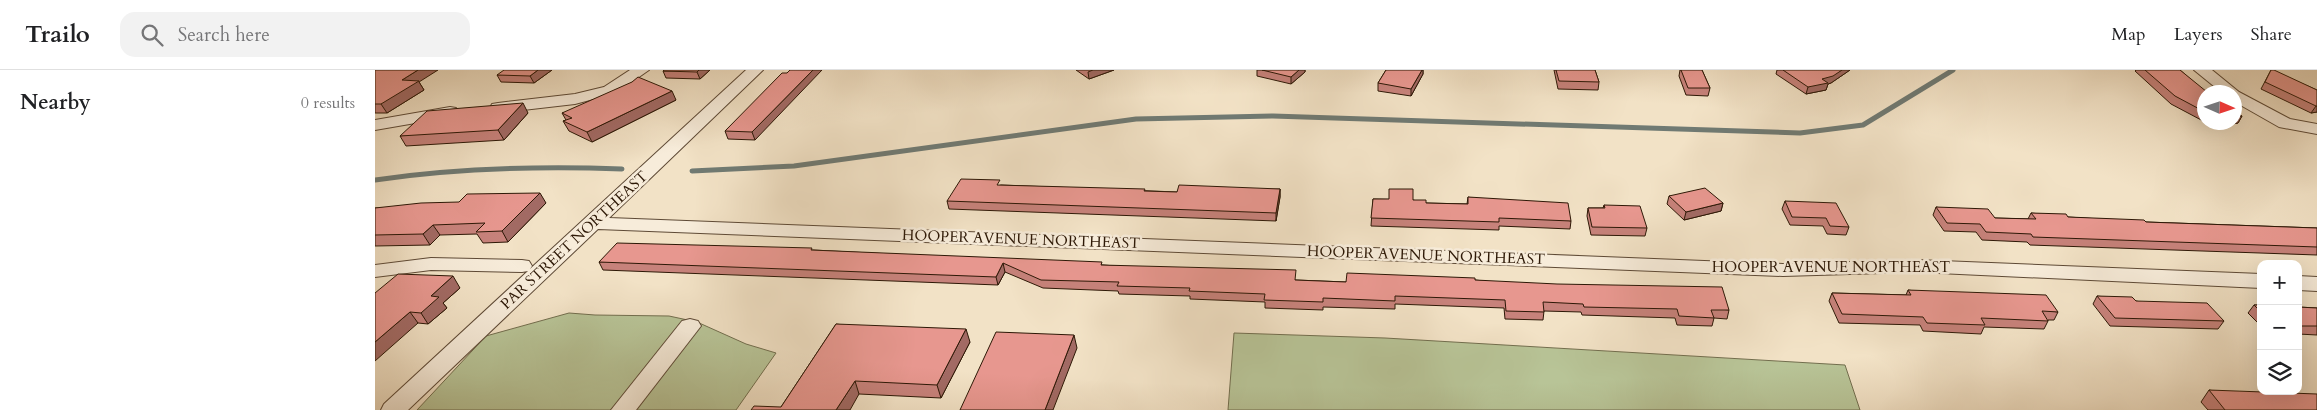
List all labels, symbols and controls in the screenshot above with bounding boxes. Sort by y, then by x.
search box [120,12,470,57]
text: Trailo [25,18,90,51]
icon: search [138,21,166,49]
text: Search here [178,22,270,48]
text: Map [2111,22,2146,47]
text: Layers [2174,22,2223,47]
text: Share [2251,22,2292,47]
north arrow [2197,85,2242,130]
text: Nearby [20,88,91,117]
text: 0 results [301,92,355,114]
street label: PAR STREET NORTHEAST [496,166,652,314]
street label: HOOPER AVENUE NORTHEAST [902,225,1140,253]
street label: HOOPER AVENUE NORTHEAST [1307,241,1545,269]
street label: HOOPER AVENUE NORTHEAST [1712,257,1950,277]
map controls [2257,260,2302,395]
button: + [2257,260,2302,305]
button: − [2257,305,2302,350]
button: layers [2257,350,2302,395]

